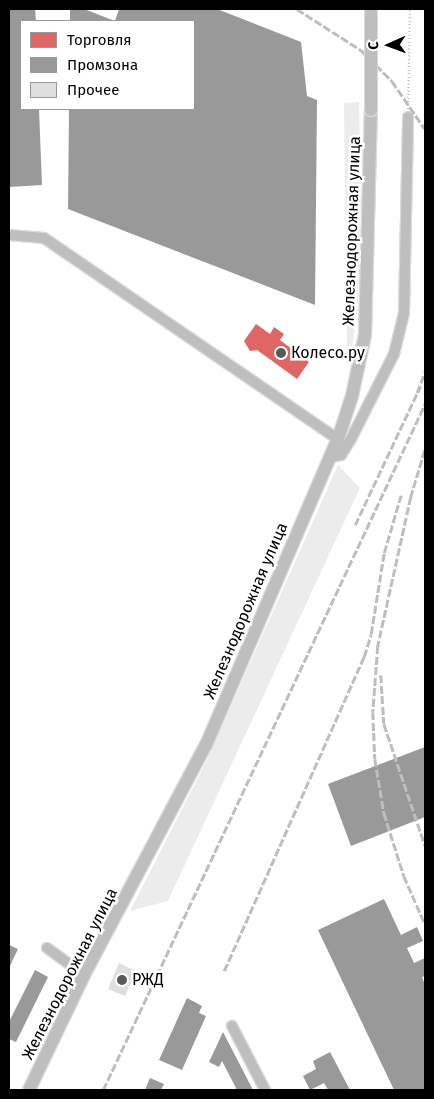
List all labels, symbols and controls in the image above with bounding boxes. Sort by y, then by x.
legend [20,20,195,110]
north arrow [364,20,414,70]
text: Торговля [67,31,132,49]
text: С [365,41,382,50]
text: Промзона [67,56,138,74]
text: Прочее [67,81,119,99]
street label: Железнодорожная улица [339,136,365,326]
place label: Колесо.ру [291,343,365,363]
marker: Колесо.ру [275,347,287,359]
street label: Железнодорожная улица [200,520,292,702]
street label: Железнодорожная улица [18,885,122,1063]
place label: РЖД [132,970,164,990]
marker: РЖД [116,974,128,986]

